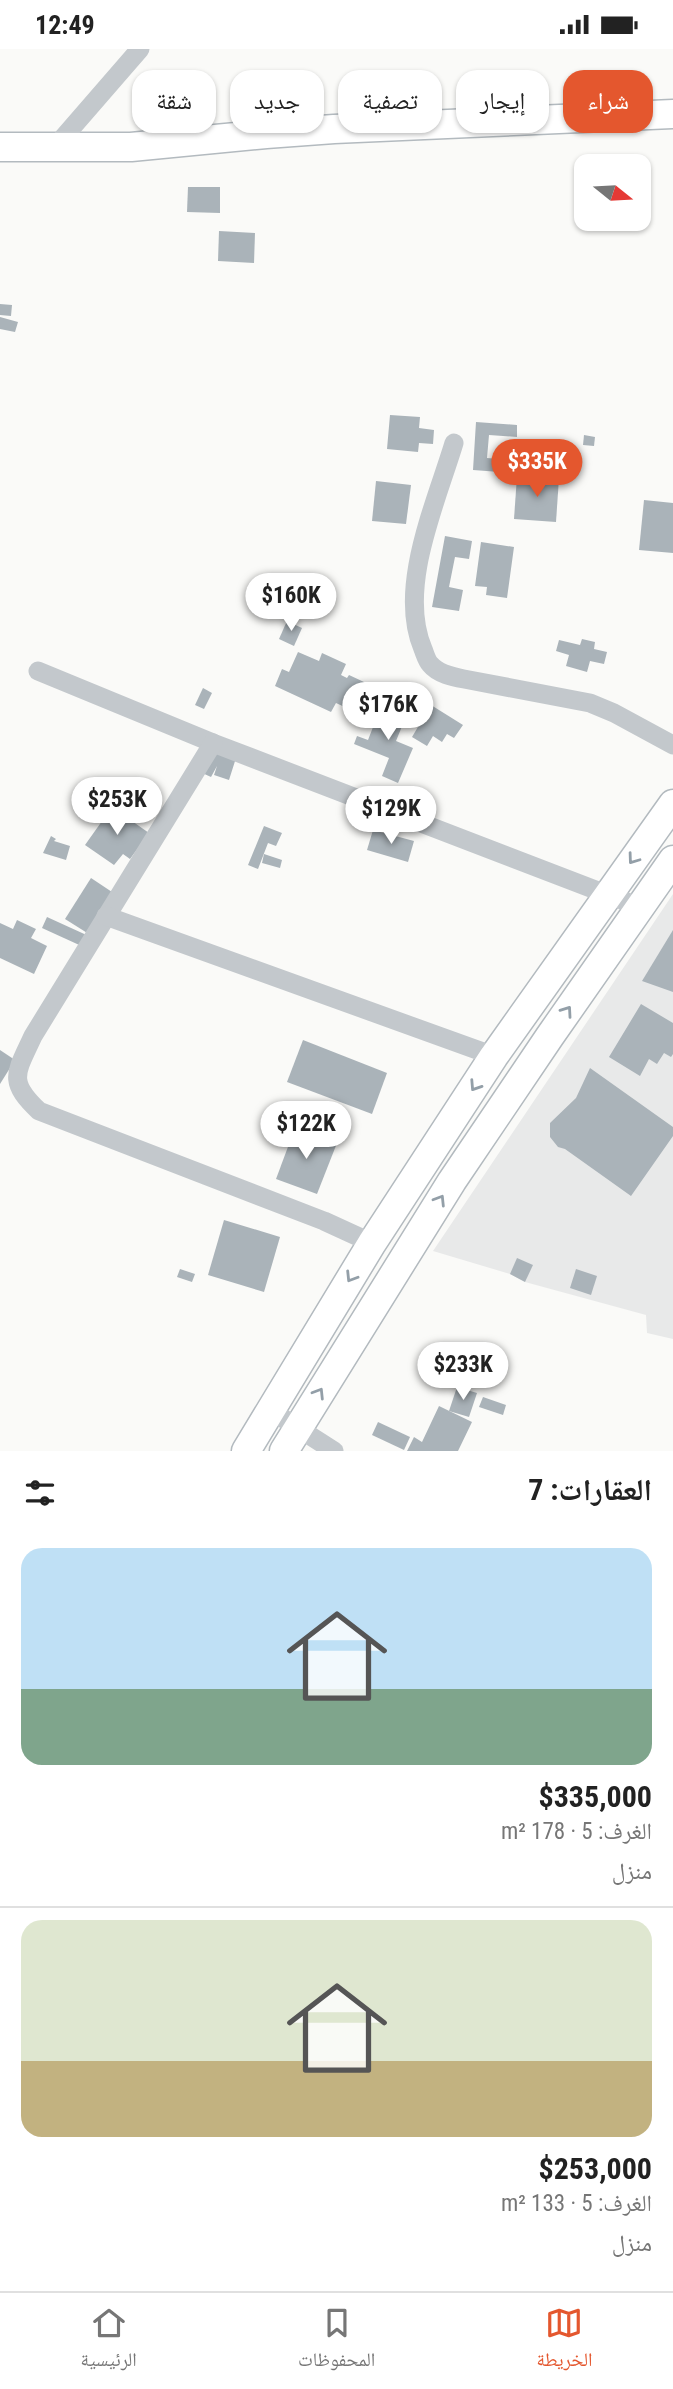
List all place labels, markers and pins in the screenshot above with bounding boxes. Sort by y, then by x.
pin: $335K [488,440,586,499]
pin: $160K [242,573,340,633]
pin: $176K [339,683,437,742]
pin: $253K [68,777,166,837]
pin: $129K [342,787,440,846]
pin: $122K [257,1101,355,1161]
pin: $233K [414,1343,512,1402]

